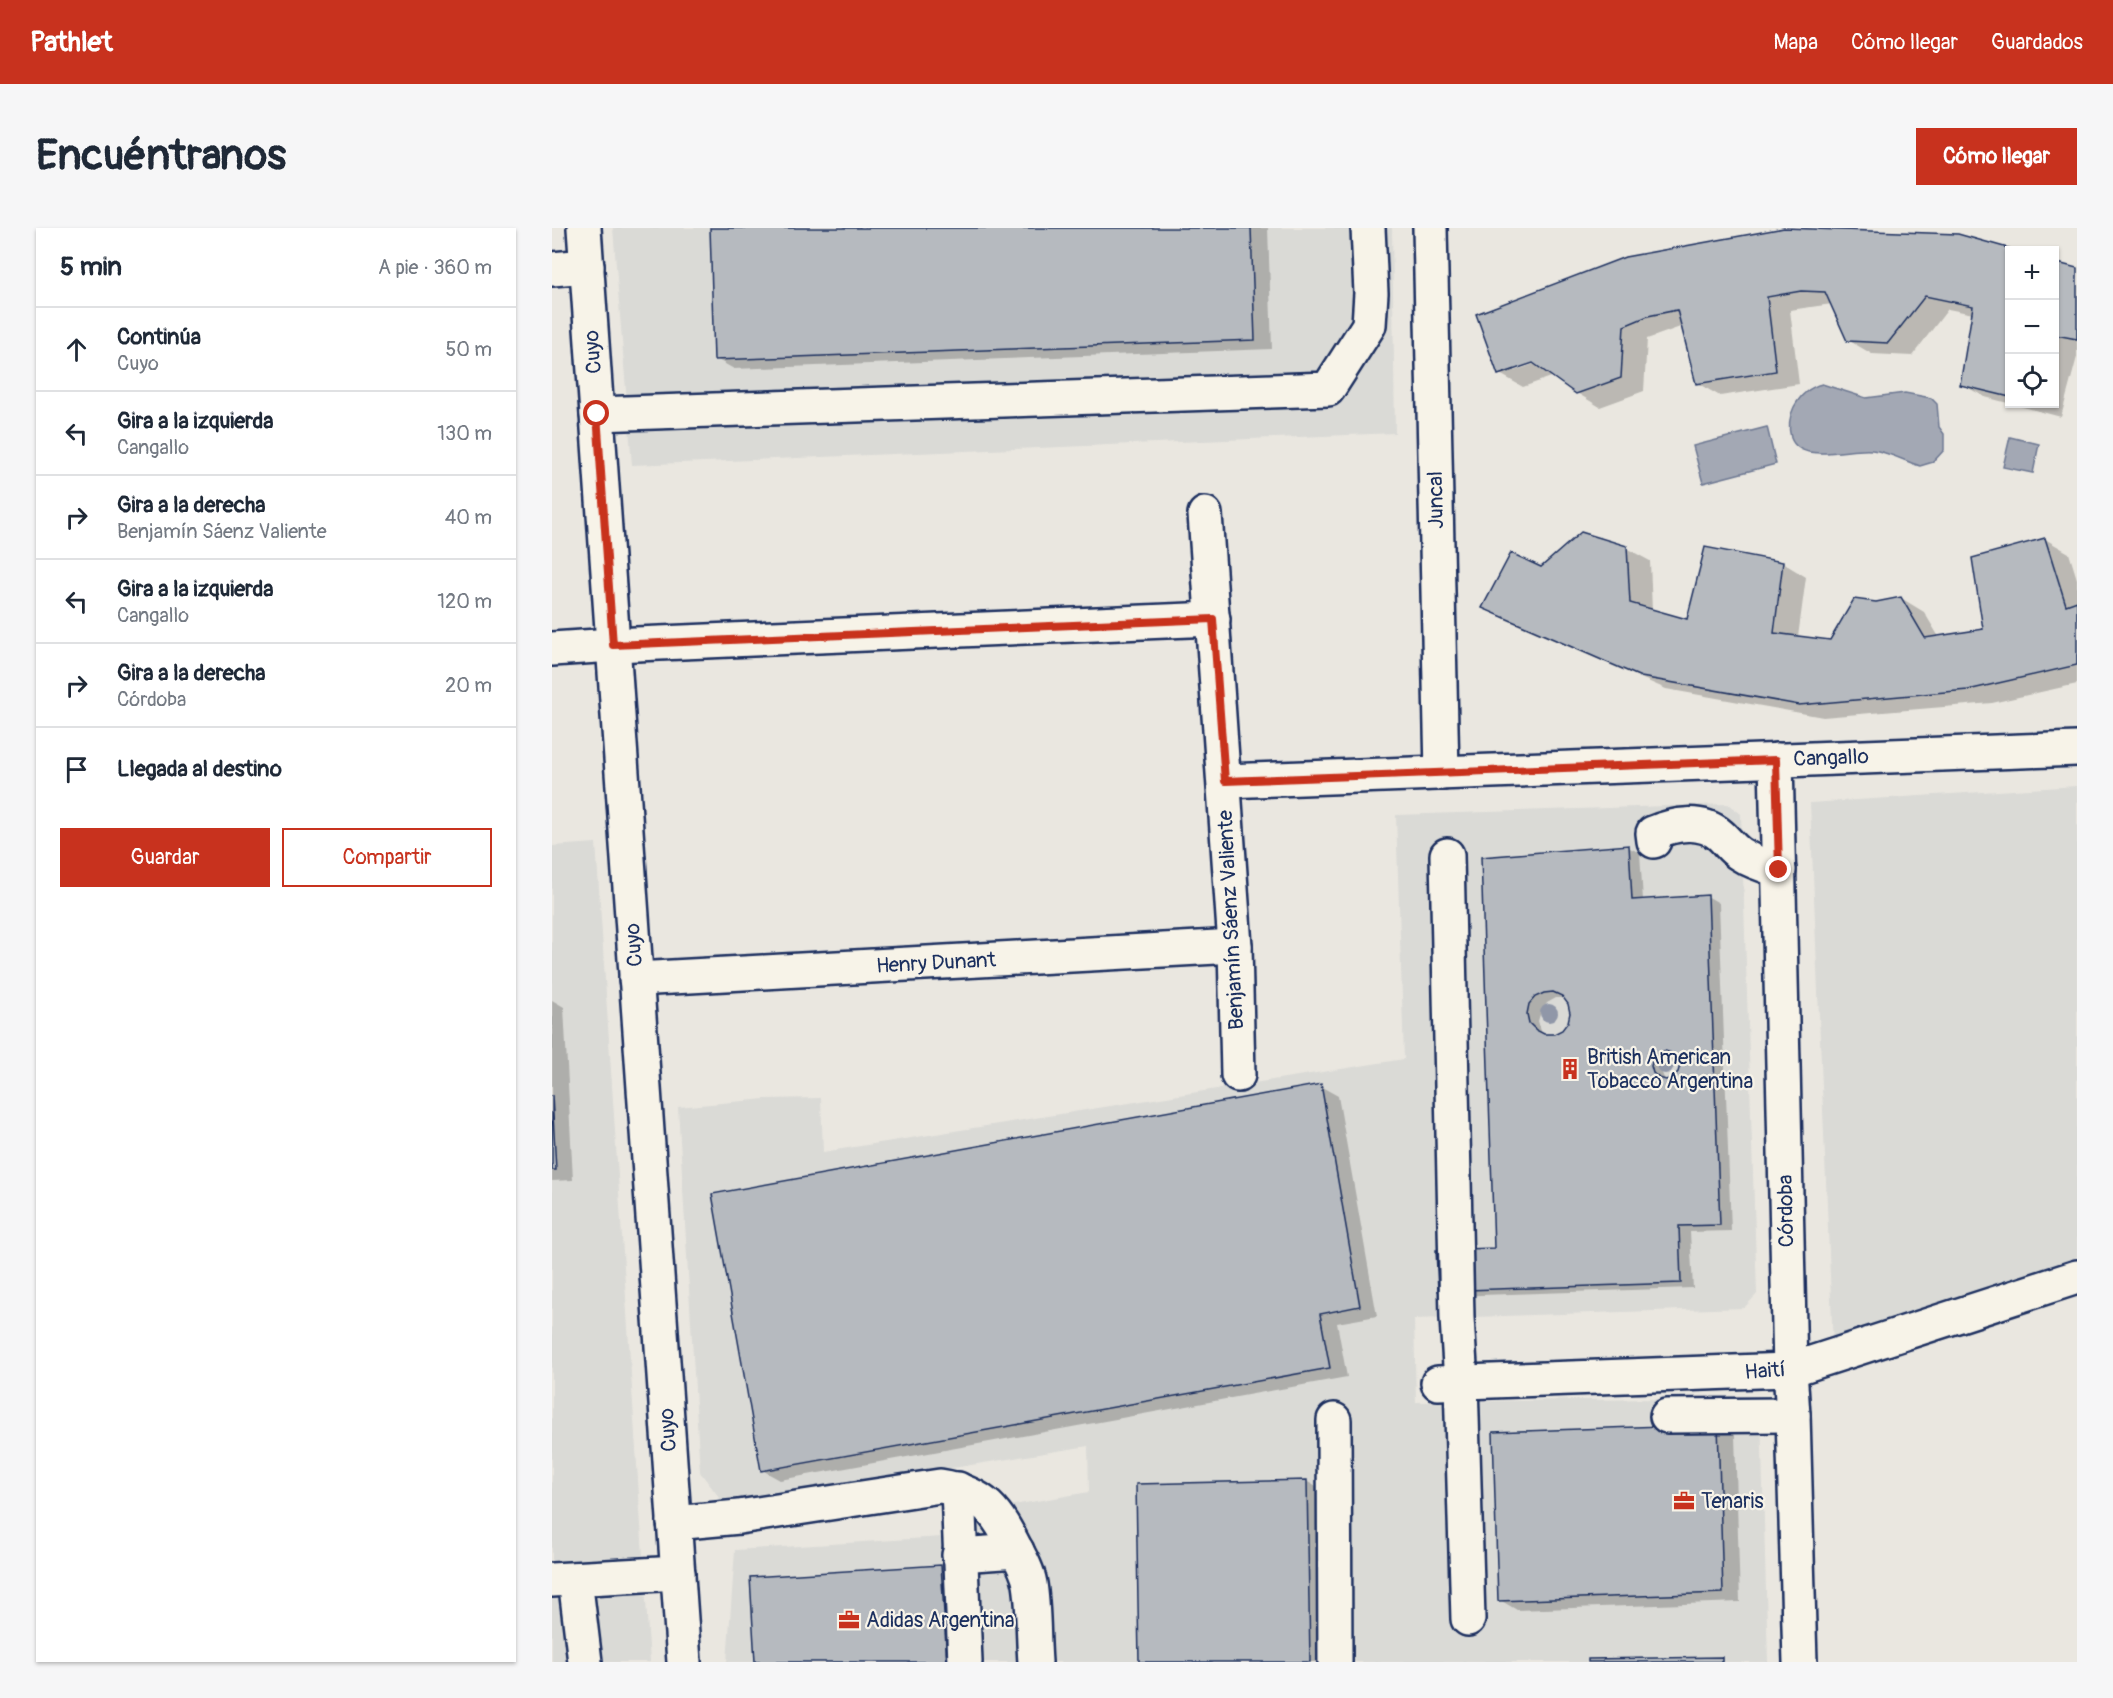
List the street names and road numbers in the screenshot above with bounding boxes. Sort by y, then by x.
street label: Cuyo [578,329,608,375]
street label: Juncal [1422,471,1450,529]
street label: Cangallo [1793,743,1869,773]
street label: Benjamín Sáenz Valiente [1212,809,1250,1031]
street label: Cuyo [619,922,649,968]
street label: Henry Dunant [875,946,997,980]
street label: Córdoba [1772,1174,1800,1248]
street label: Haití [1744,1356,1787,1386]
street label: Cuyo [653,1407,683,1453]

